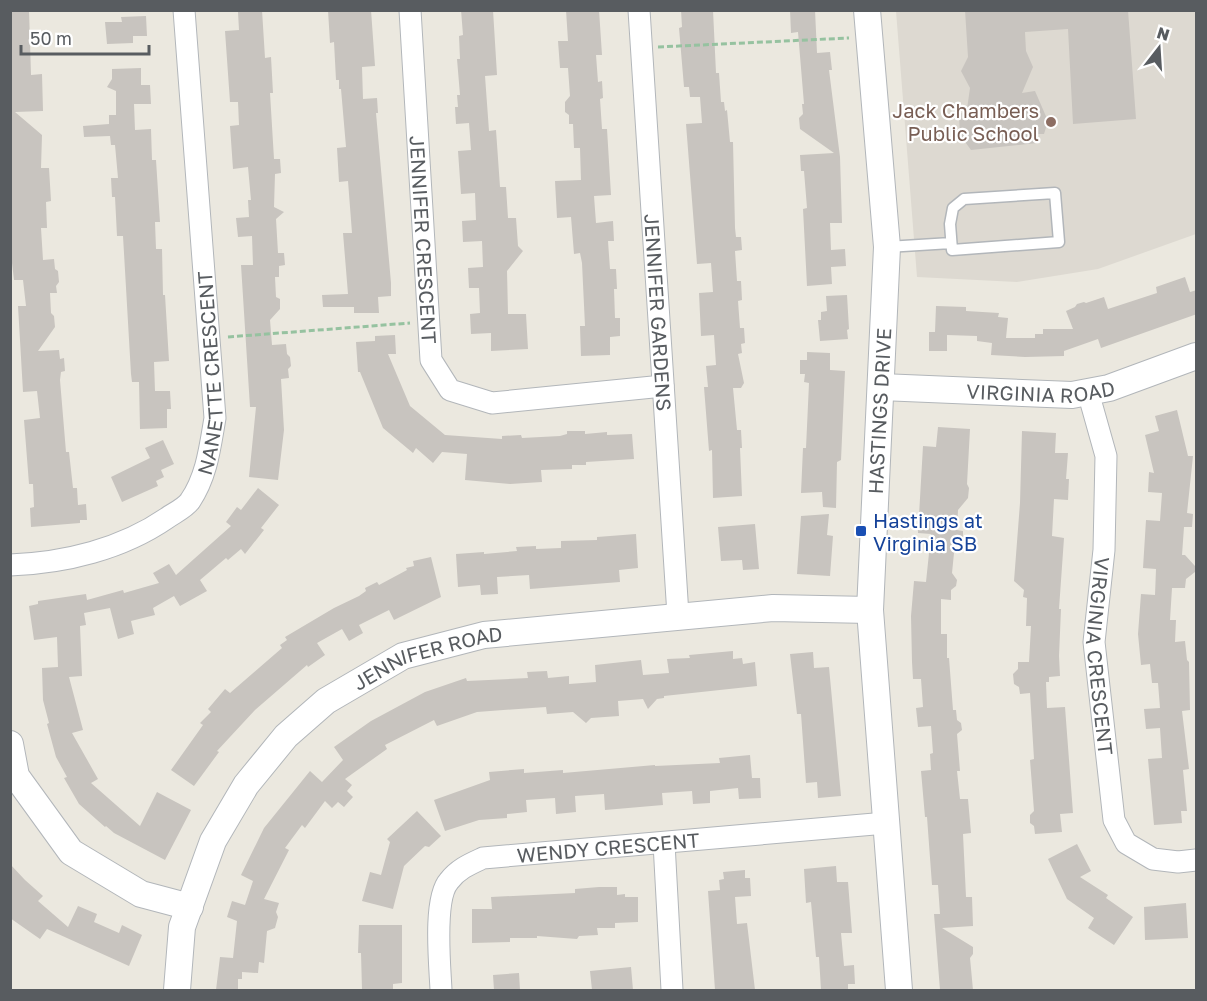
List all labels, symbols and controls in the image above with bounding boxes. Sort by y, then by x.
scale bar [21,18,148,56]
north arrow [1129,18,1189,78]
text: N [1155,22,1172,45]
text: 50 m [30,27,72,49]
place label: Jack Chambers Public School [892,98,1039,145]
marker: Jack Chambers Public School [1044,115,1058,129]
street label: JENNIFER CRESCENT [406,135,442,344]
street label: JENNIFER GARDENS [640,213,677,412]
street label: NANETTE CRESCENT [192,270,227,478]
street label: HASTINGS DRIVE [863,327,895,495]
street label: VIRGINIA ROAD [966,375,1117,407]
place label: Hastings at Virginia SB [873,508,983,555]
marker: Hastings at Virginia SB [854,524,868,538]
street label: VIRGINIA CRESCENT [1082,556,1119,756]
street label: JENNIFER ROAD [348,621,503,695]
street label: WENDY CRESCENT [516,827,701,867]

